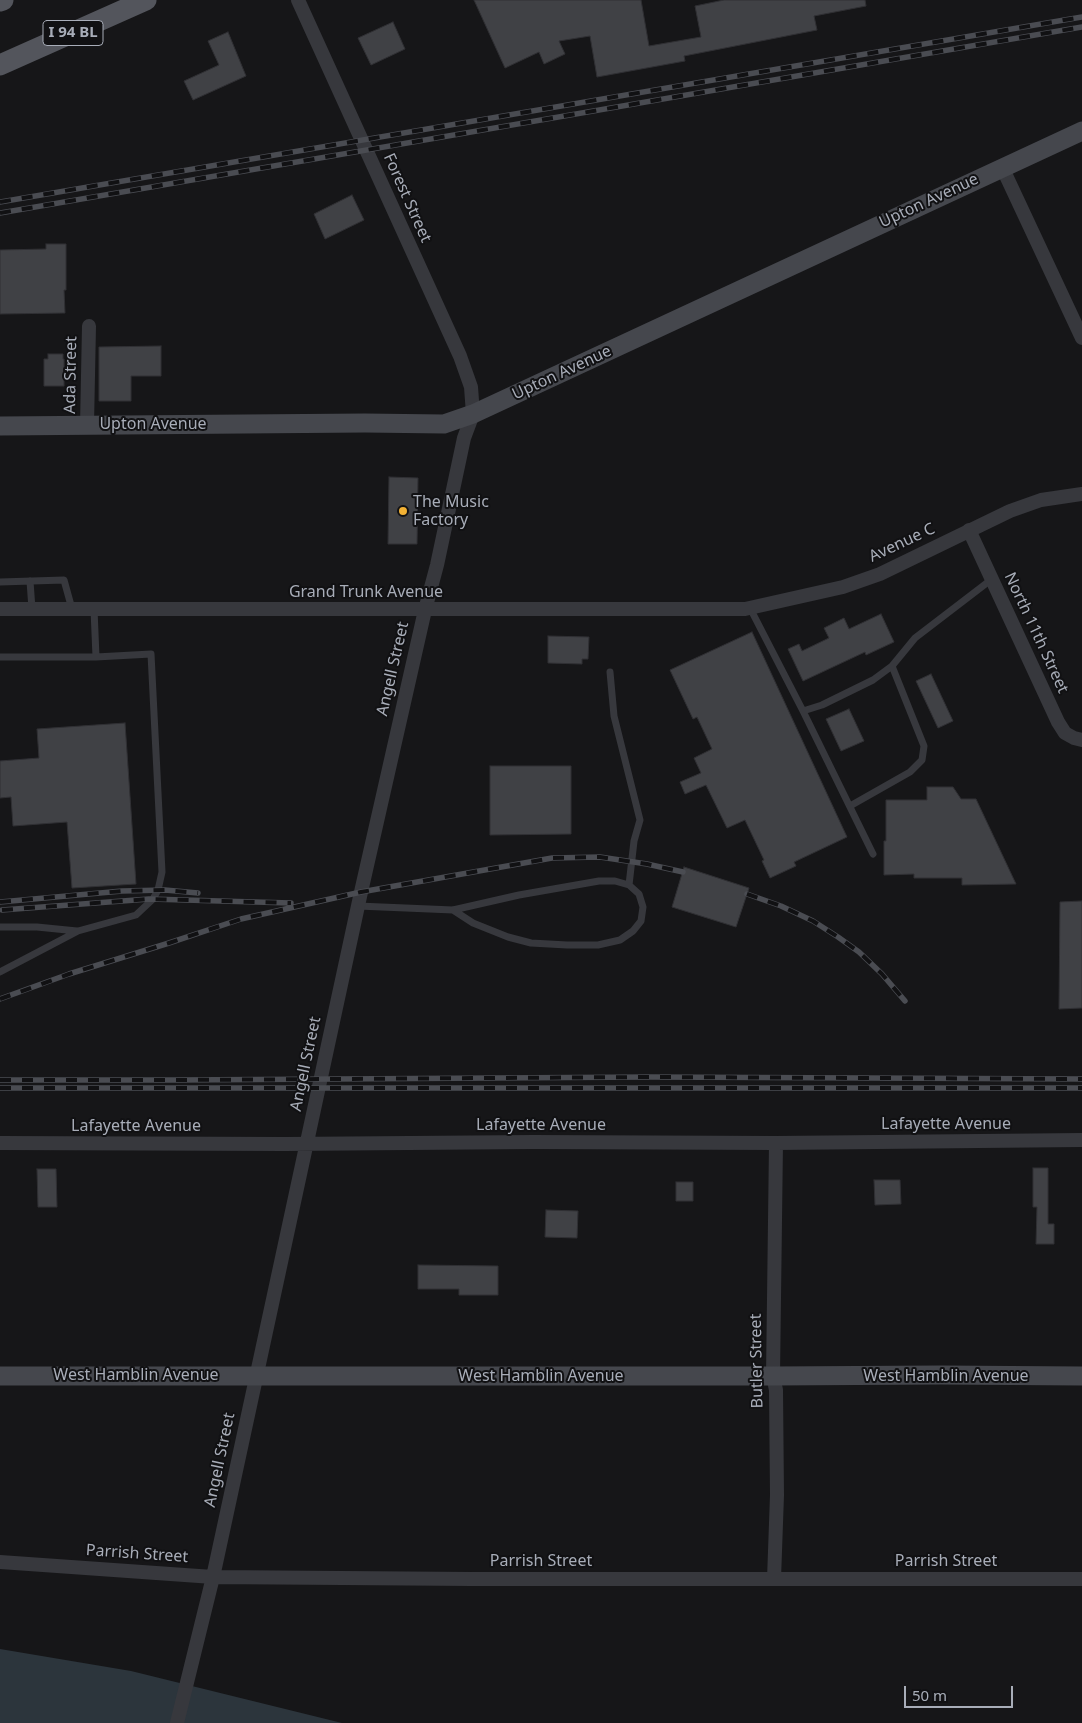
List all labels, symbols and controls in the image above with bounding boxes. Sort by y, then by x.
road number: I 94 BL [43,20,103,46]
street label: Forest Street [379,150,435,246]
street label: Upton Avenue [876,170,982,232]
street label: Ada Street [61,336,81,414]
street label: Upton Avenue [509,342,615,404]
street label: Upton Avenue [99,414,207,434]
place label: The Music Factory [413,492,489,530]
marker: The Music Factory [397,505,409,517]
street label: Avenue C [866,519,938,567]
street label: North 11th Street [1000,570,1072,696]
street label: Grand Trunk Avenue [289,582,443,602]
street label: Angell Street [373,620,413,718]
street label: Angell Street [287,1015,325,1113]
street label: Lafayette Avenue [881,1114,1011,1134]
street label: Lafayette Avenue [476,1115,606,1135]
street label: Lafayette Avenue [71,1116,201,1136]
street label: Butler Street [747,1314,767,1408]
street label: West Hamblin Avenue [53,1365,219,1385]
street label: West Hamblin Avenue [458,1366,624,1386]
street label: West Hamblin Avenue [863,1366,1029,1386]
street label: Angell Street [201,1411,239,1509]
street label: Parrish Street [85,1541,189,1567]
street label: Parrish Street [490,1551,592,1571]
street label: Parrish Street [895,1551,997,1571]
scale bar [907,1676,1016,1708]
text: 50 m [912,1685,947,1705]

